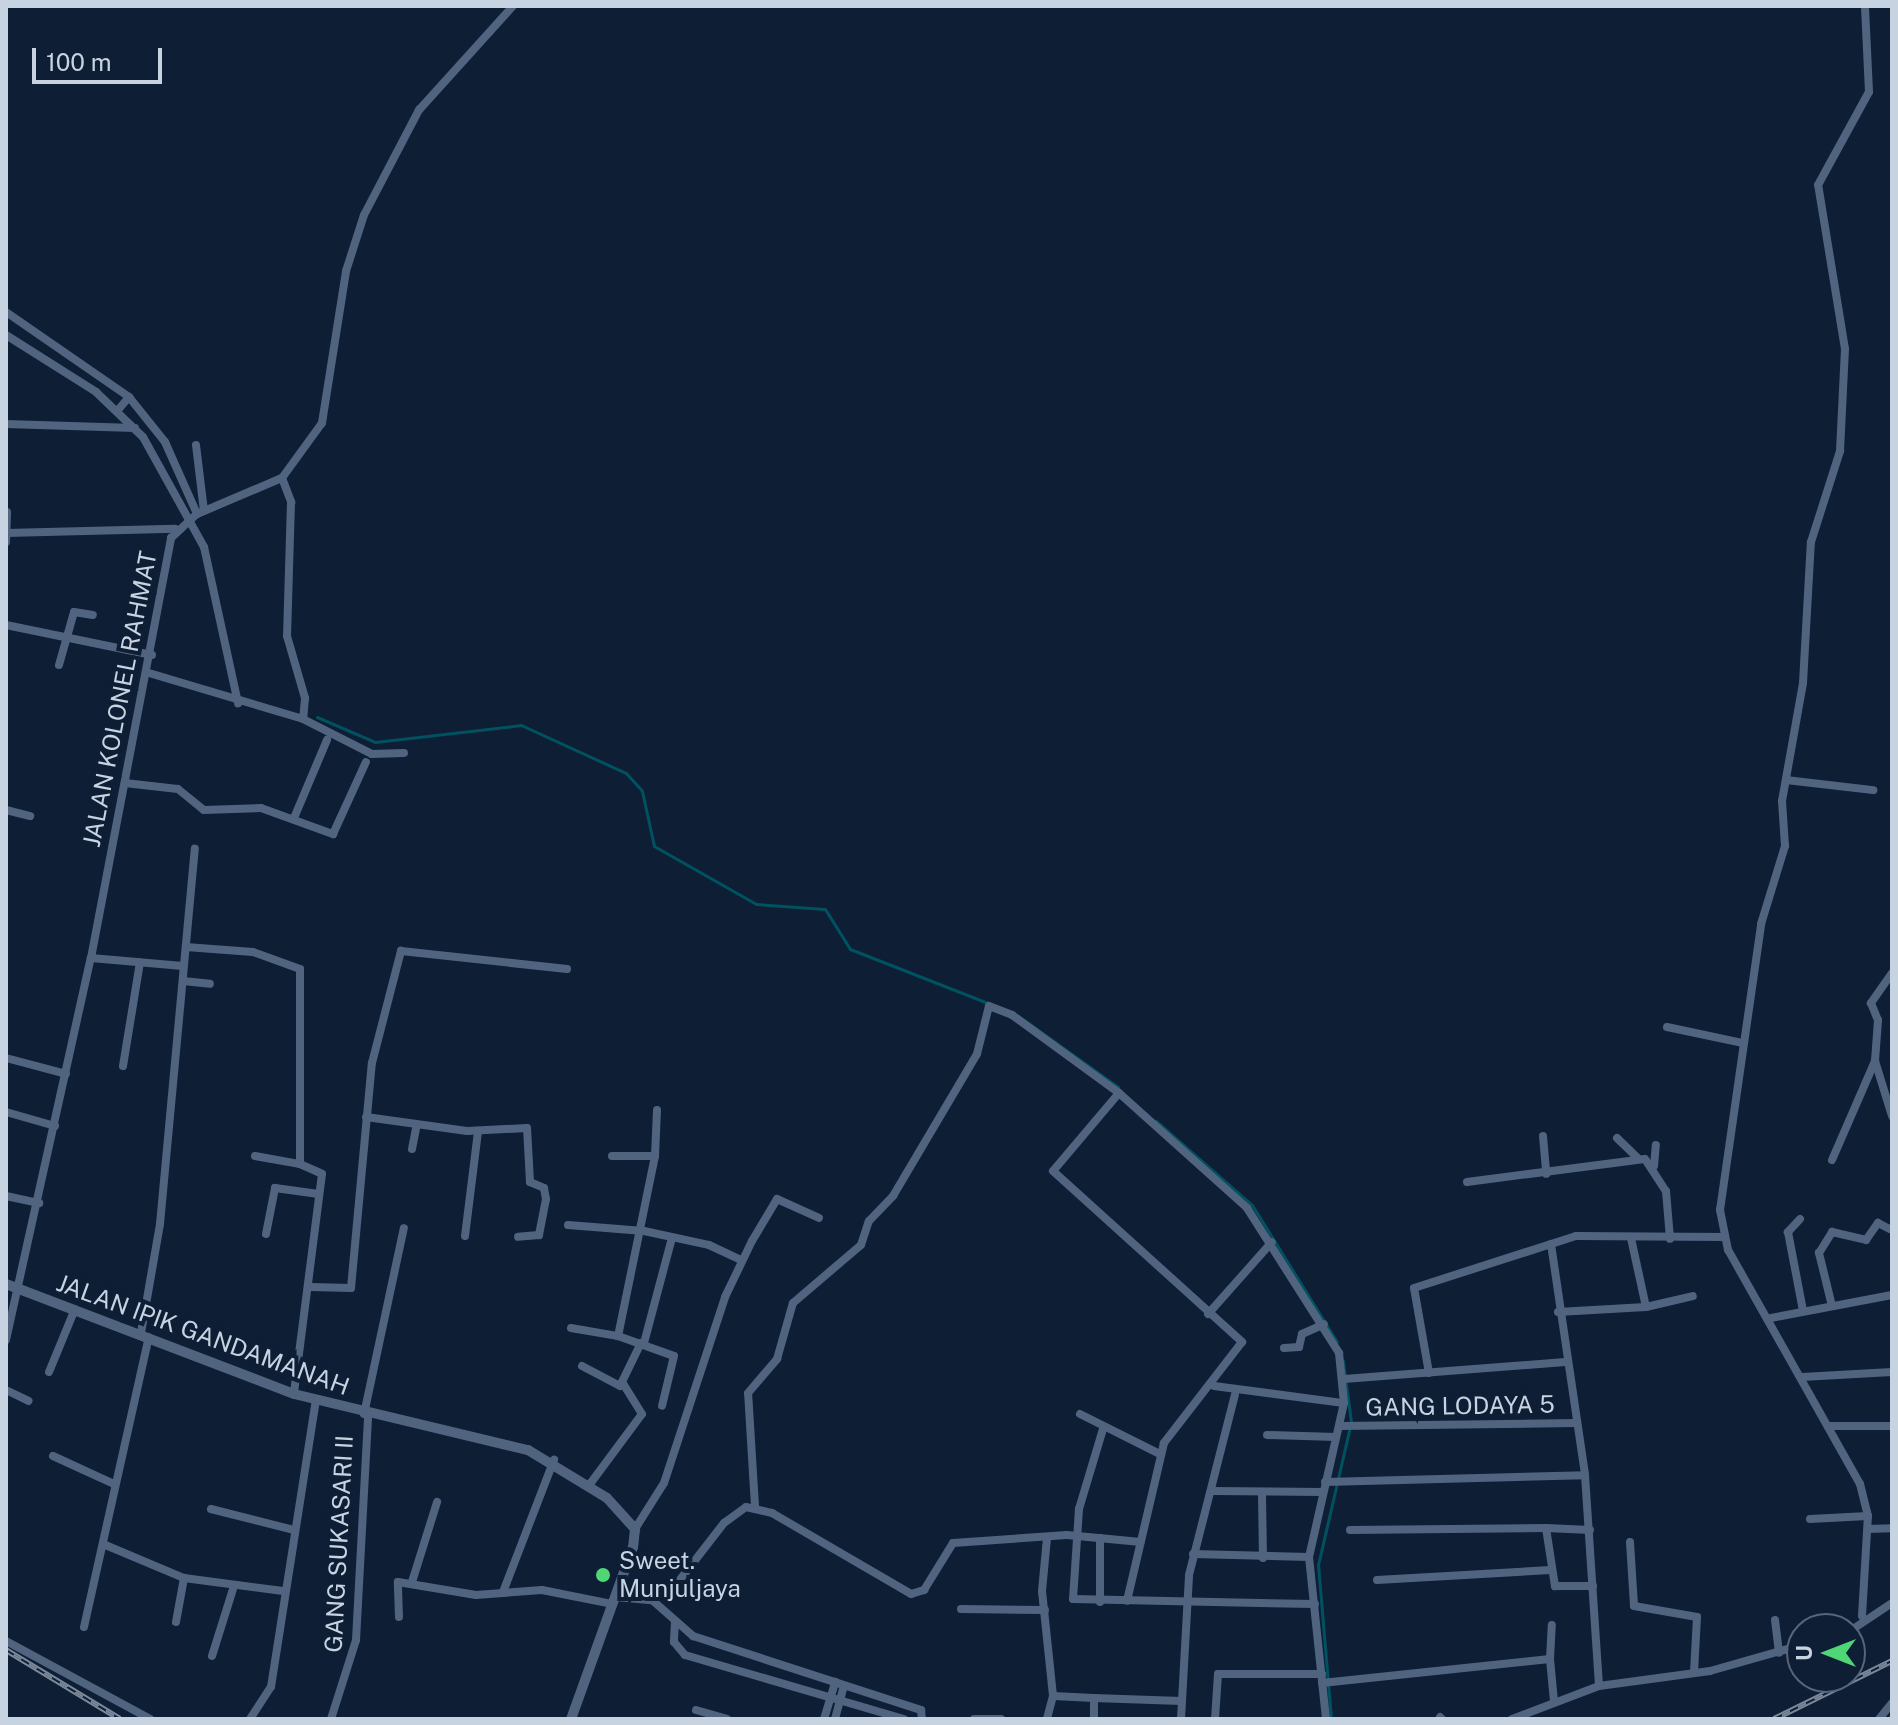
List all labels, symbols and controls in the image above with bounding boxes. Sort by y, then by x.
scale bar [36,32,166,82]
text: 100 m [46,48,112,76]
street label: JALAN KOLONEL RAHMAT [77,549,163,849]
street label: JALAN IPIK GANDAMANAH [53,1269,353,1401]
street label: GANG LODAYA 5 [1365,1390,1555,1422]
street label: GANG SUKASARI II [319,1435,359,1653]
place label: Sweet. Munjuljaya [619,1547,741,1603]
marker: Sweet. Munjuljaya [594,1566,612,1584]
north arrow [1786,1613,1866,1693]
text: U [1791,1645,1817,1661]

